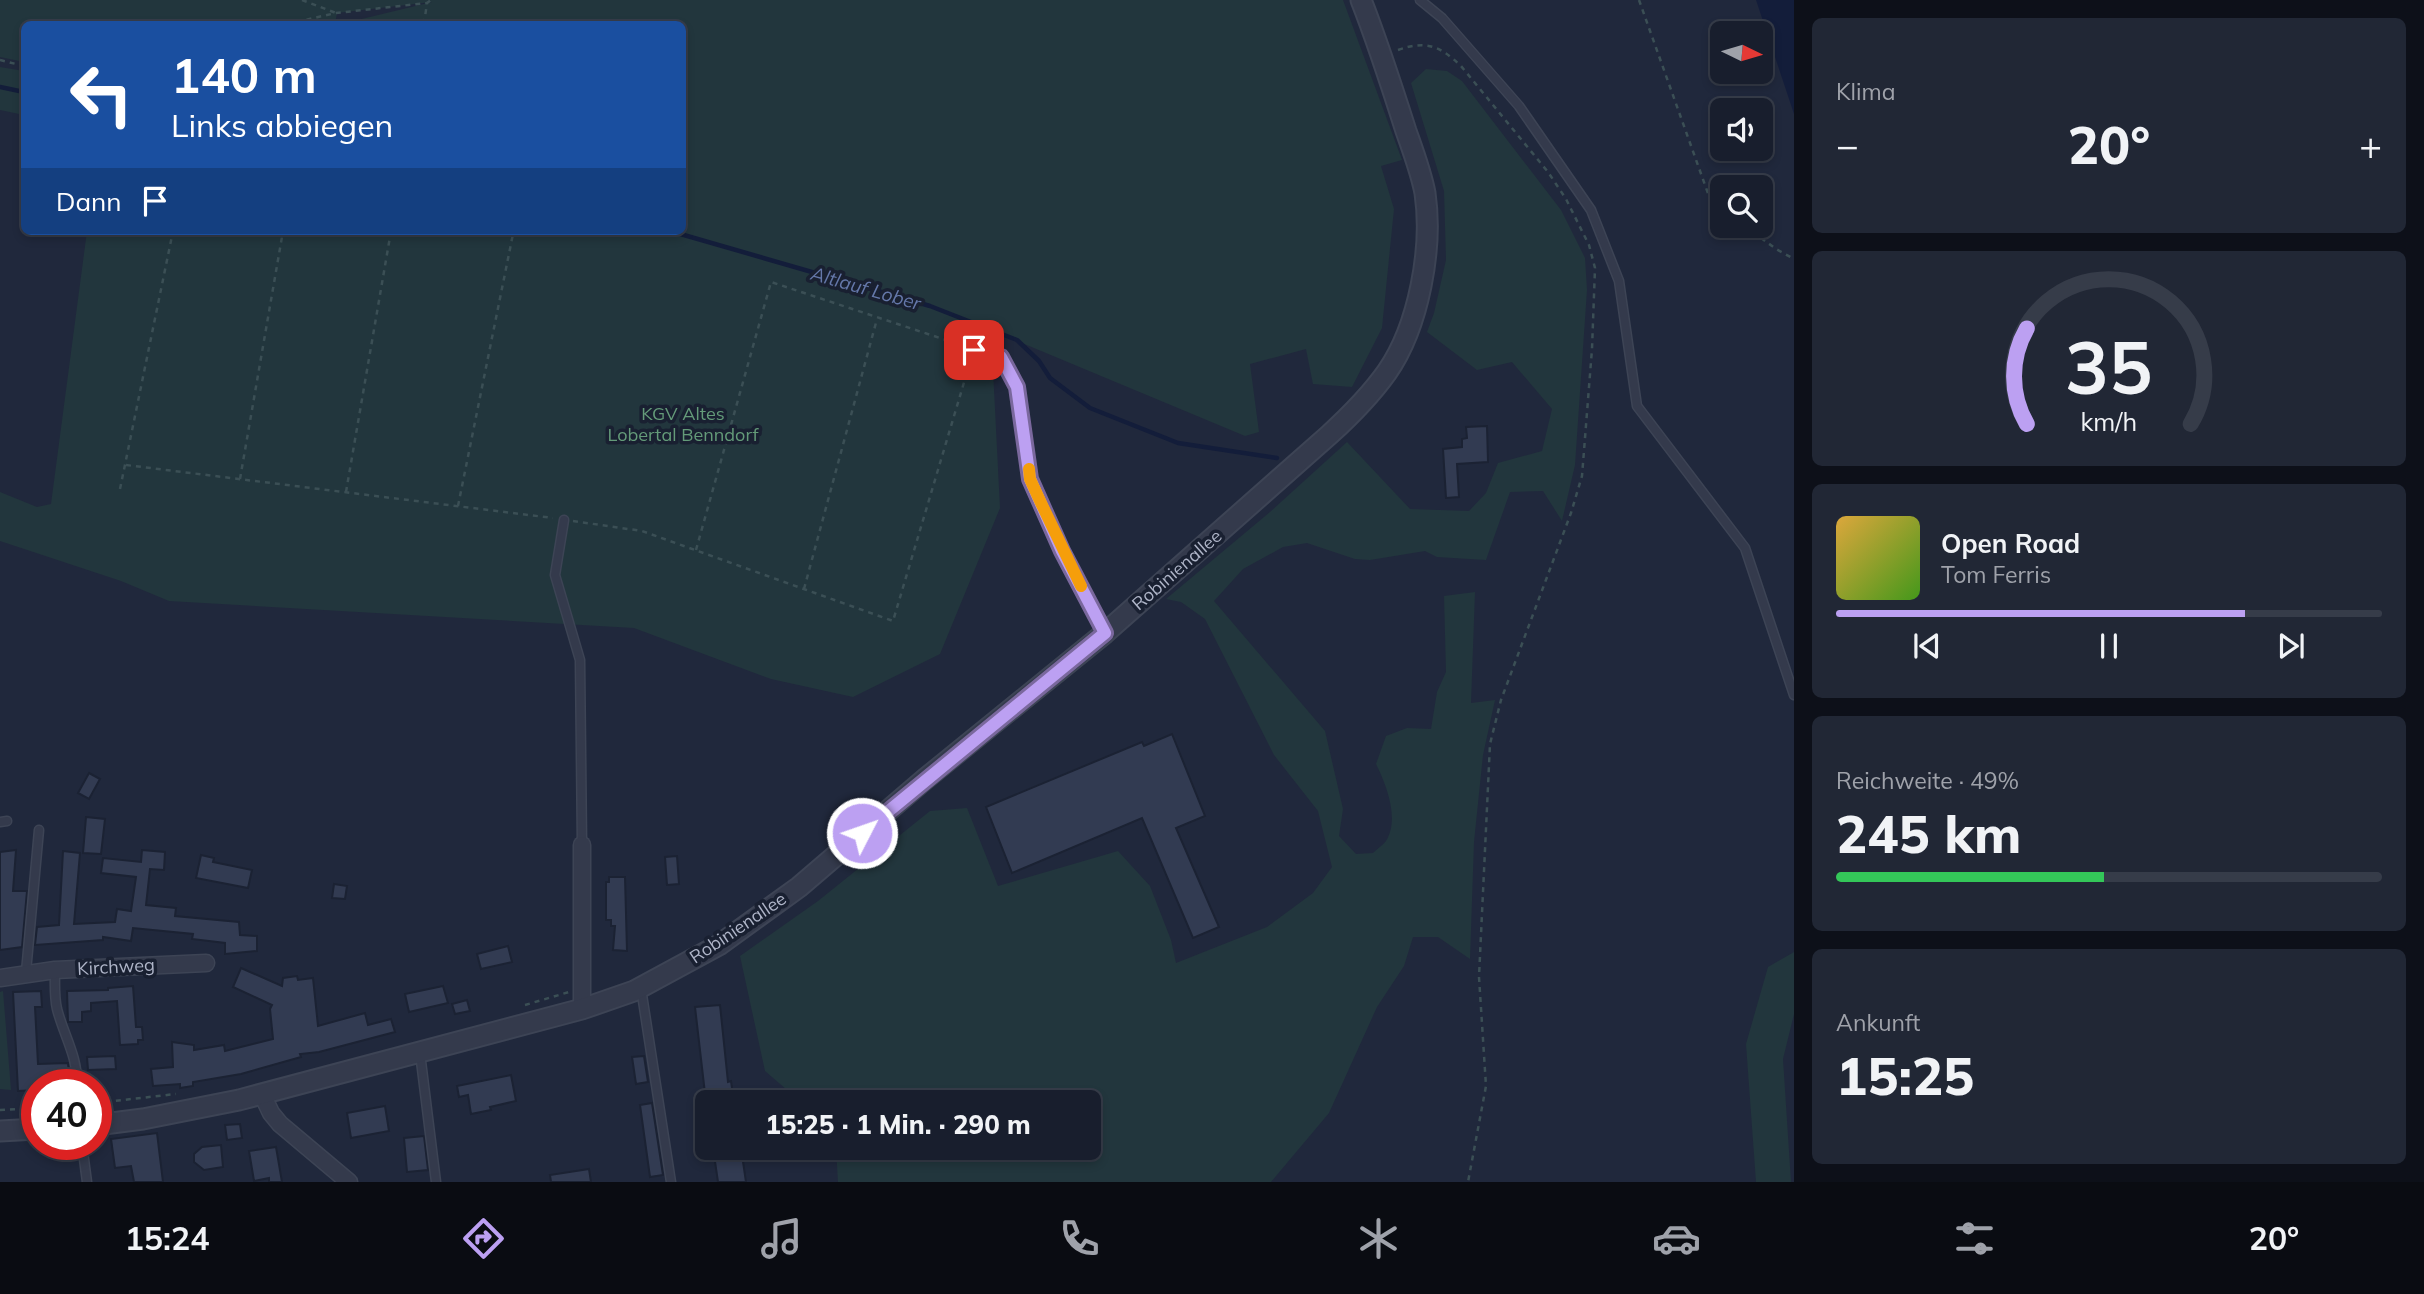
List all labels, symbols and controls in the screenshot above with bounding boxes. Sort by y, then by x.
north arrow [1710,21,1773,84]
map controls [1710,21,1773,238]
text: 140 m [171,44,317,105]
icon: left [56,49,147,140]
text: Klima [1836,77,1896,106]
button: sound [1710,98,1773,161]
text: Links abbiegen [171,105,393,145]
text: 20° [2068,112,2150,177]
text: − [1836,121,1859,169]
text: + [2359,121,2382,169]
button: search [1710,175,1773,238]
icon: arrive [136,182,174,220]
text: Dann [56,185,122,218]
water label: Altlauf Lober [807,261,925,315]
pin [944,320,1004,380]
text: 35 [2065,322,2153,413]
icon: arrive [955,331,993,369]
park label: KGV Altes Lobertal Benndorf [608,402,759,446]
text: km/h [2081,406,2137,437]
street label: Robinienallee [1127,524,1226,615]
text: Open Road [1941,527,2080,560]
text: Tom Ferris [1941,560,2051,589]
icon: previous [1908,627,1946,665]
icon: pause [2090,627,2128,665]
icon: next [2272,627,2310,665]
text: Reichweite · 49% [1836,766,2019,795]
position arrow [825,796,899,870]
text: 245 km [1836,801,2021,866]
street label: Robinienallee [685,887,790,968]
street label: Kirchweg [77,953,155,980]
text: Ankunft [1836,1008,1920,1037]
text: 15:25 [1836,1043,1974,1108]
speed limit sign: 40 [21,1069,112,1160]
text: 15:25 · 1 Min. · 290 m [765,1108,1031,1141]
icon: directions [459,1214,508,1263]
icon: music [757,1214,806,1263]
icon: phone [1055,1214,1104,1263]
icon: climate [1354,1214,1403,1263]
icon: car [1652,1214,1701,1263]
icon: filters [1950,1214,1999,1263]
text: 15:24 [125,1218,209,1258]
text: 20° [2249,1218,2299,1258]

